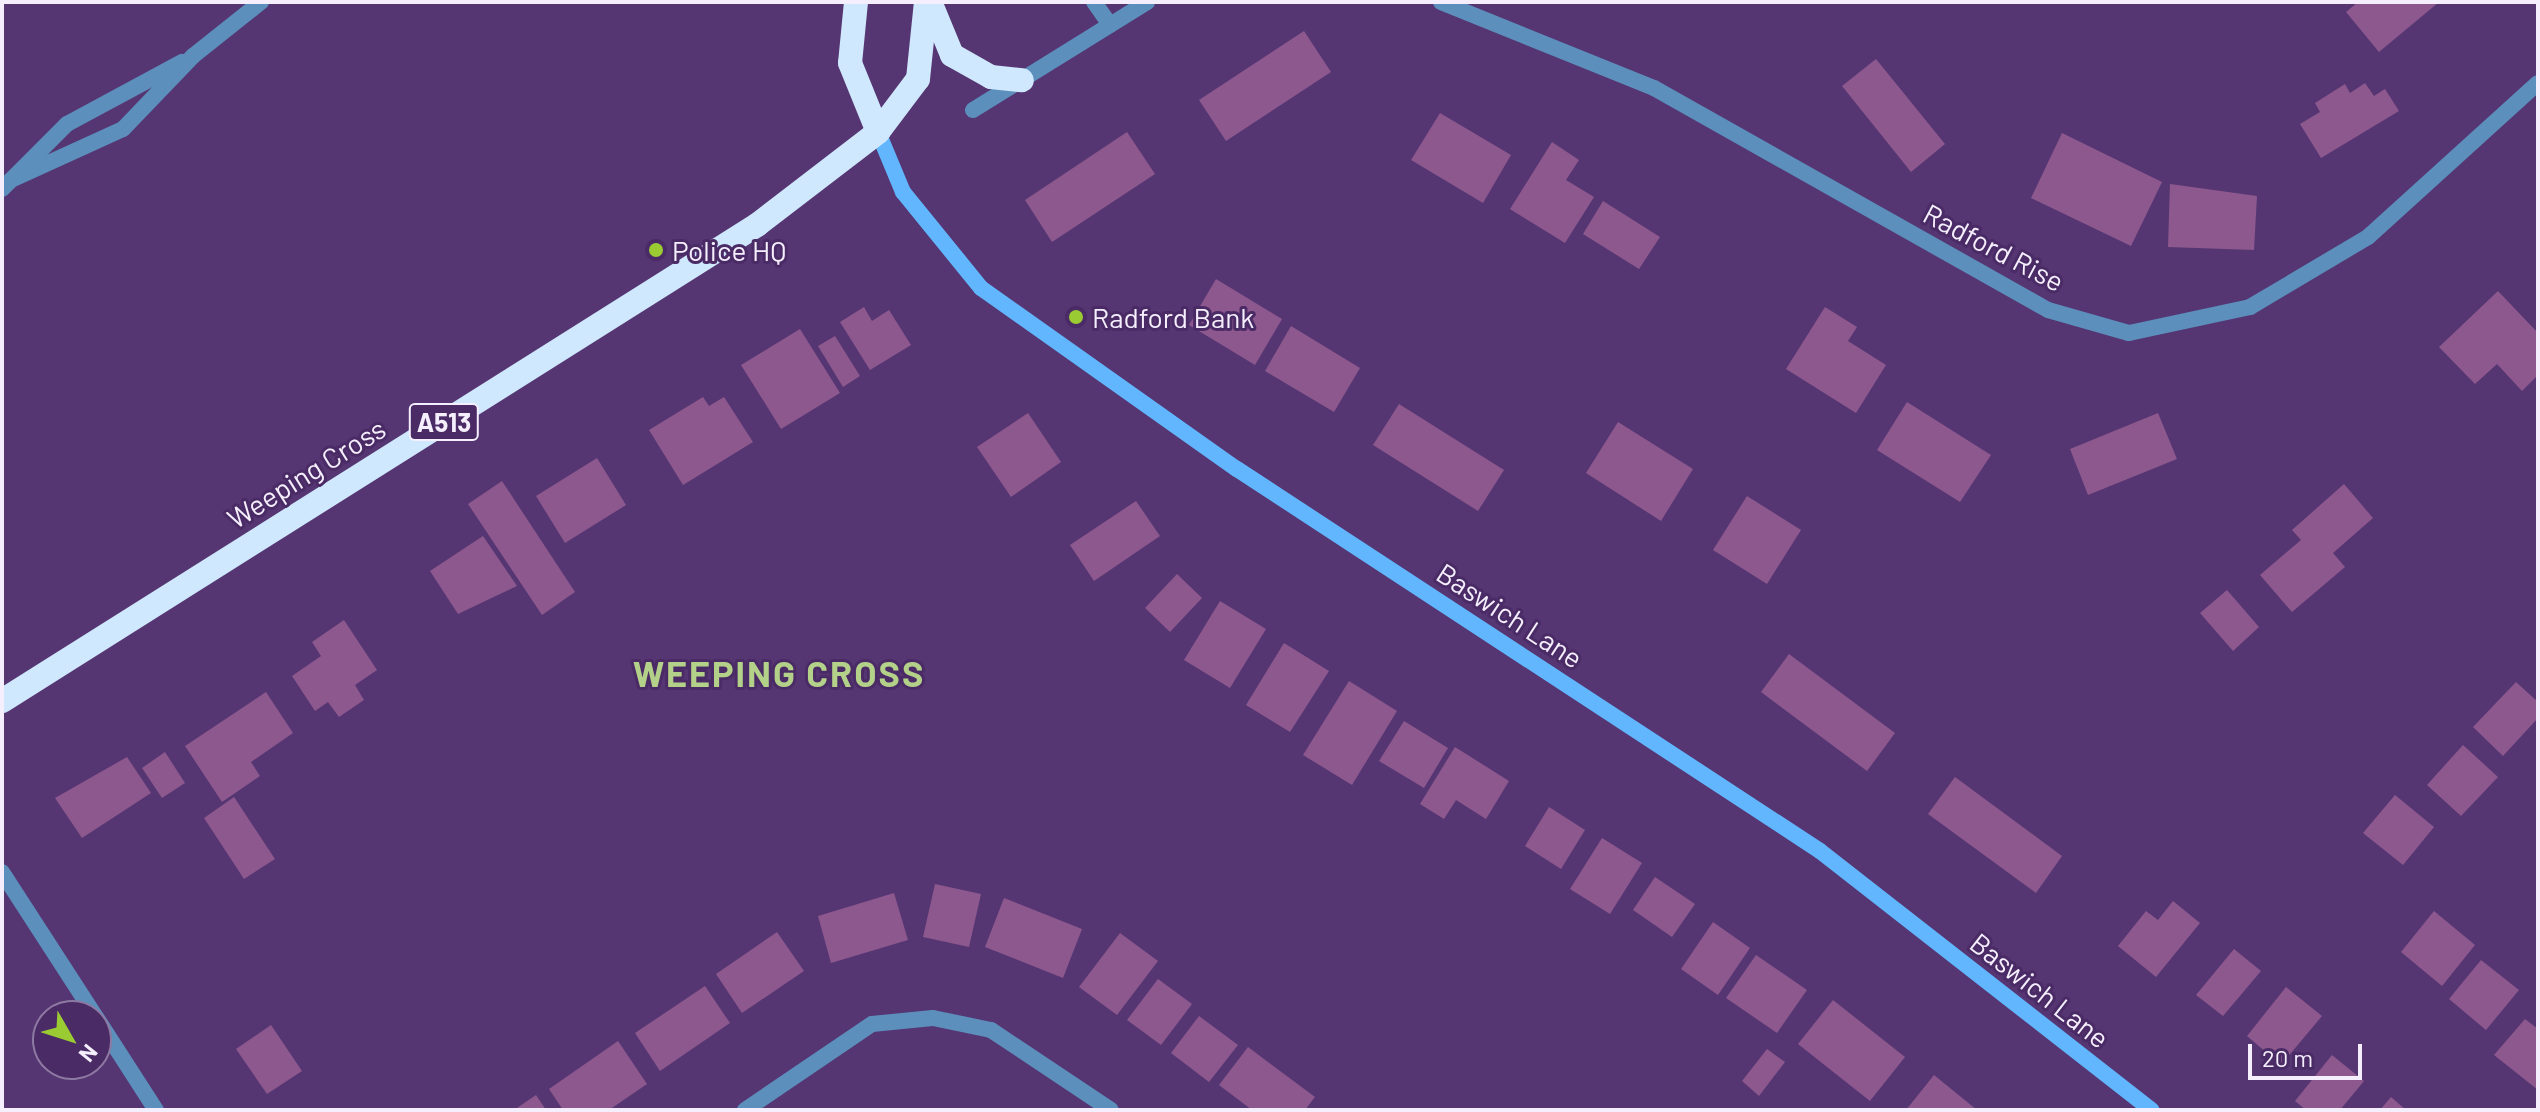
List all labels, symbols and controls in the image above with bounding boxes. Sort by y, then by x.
street label: Radford Rise [1918,196,2070,298]
place label: Police HQ [672,233,786,267]
marker: Police HQ [647,241,665,259]
place label: Radford Bank [1092,300,1254,334]
marker: Radford Bank [1067,308,1085,326]
road number: A513 [408,400,480,444]
street label: Weeping Cross [221,411,391,535]
street label: Baswich Lane [1431,555,1589,675]
district label: WEEPING CROSS [633,651,925,695]
street label: Baswich Lane [1964,925,2116,1055]
north arrow [32,1000,112,1080]
scale bar [2252,1028,2366,1078]
text: N [74,1040,104,1068]
text: 20 m [2262,1043,2313,1072]

